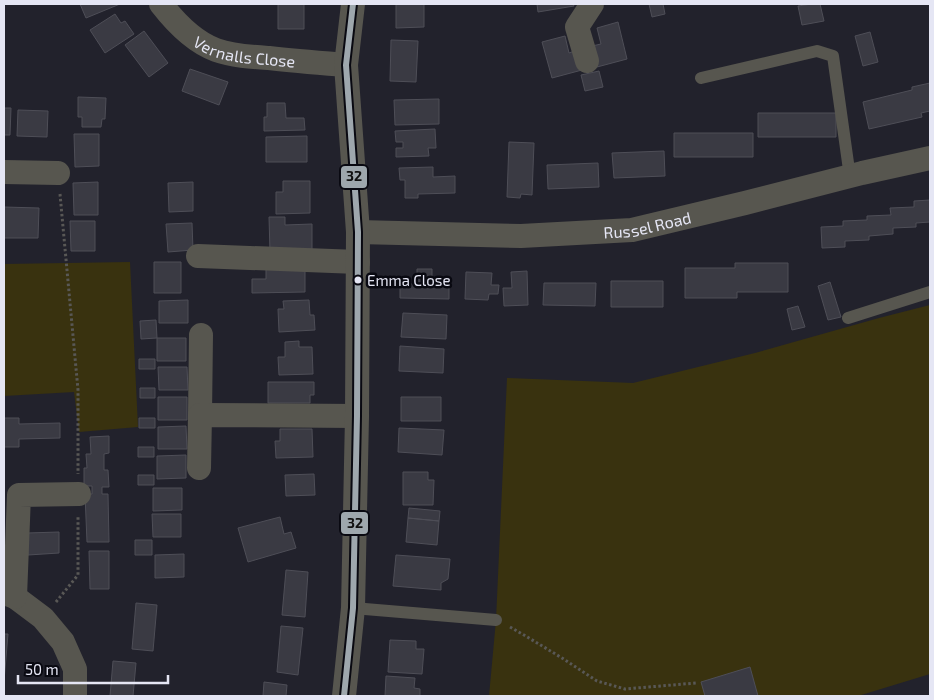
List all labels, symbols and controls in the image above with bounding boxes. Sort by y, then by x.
street label: Vernalls Close [190,31,296,70]
line badge: 32 [340,165,368,189]
text: 32 [346,167,362,184]
street label: Russel Road [603,207,693,241]
place label: Emma Close [367,271,450,289]
marker: Emma Close [353,275,363,285]
line badge: 32 [340,511,369,535]
text: 32 [347,514,363,531]
scale bar [18,652,168,684]
text: 50 m [25,660,59,678]

